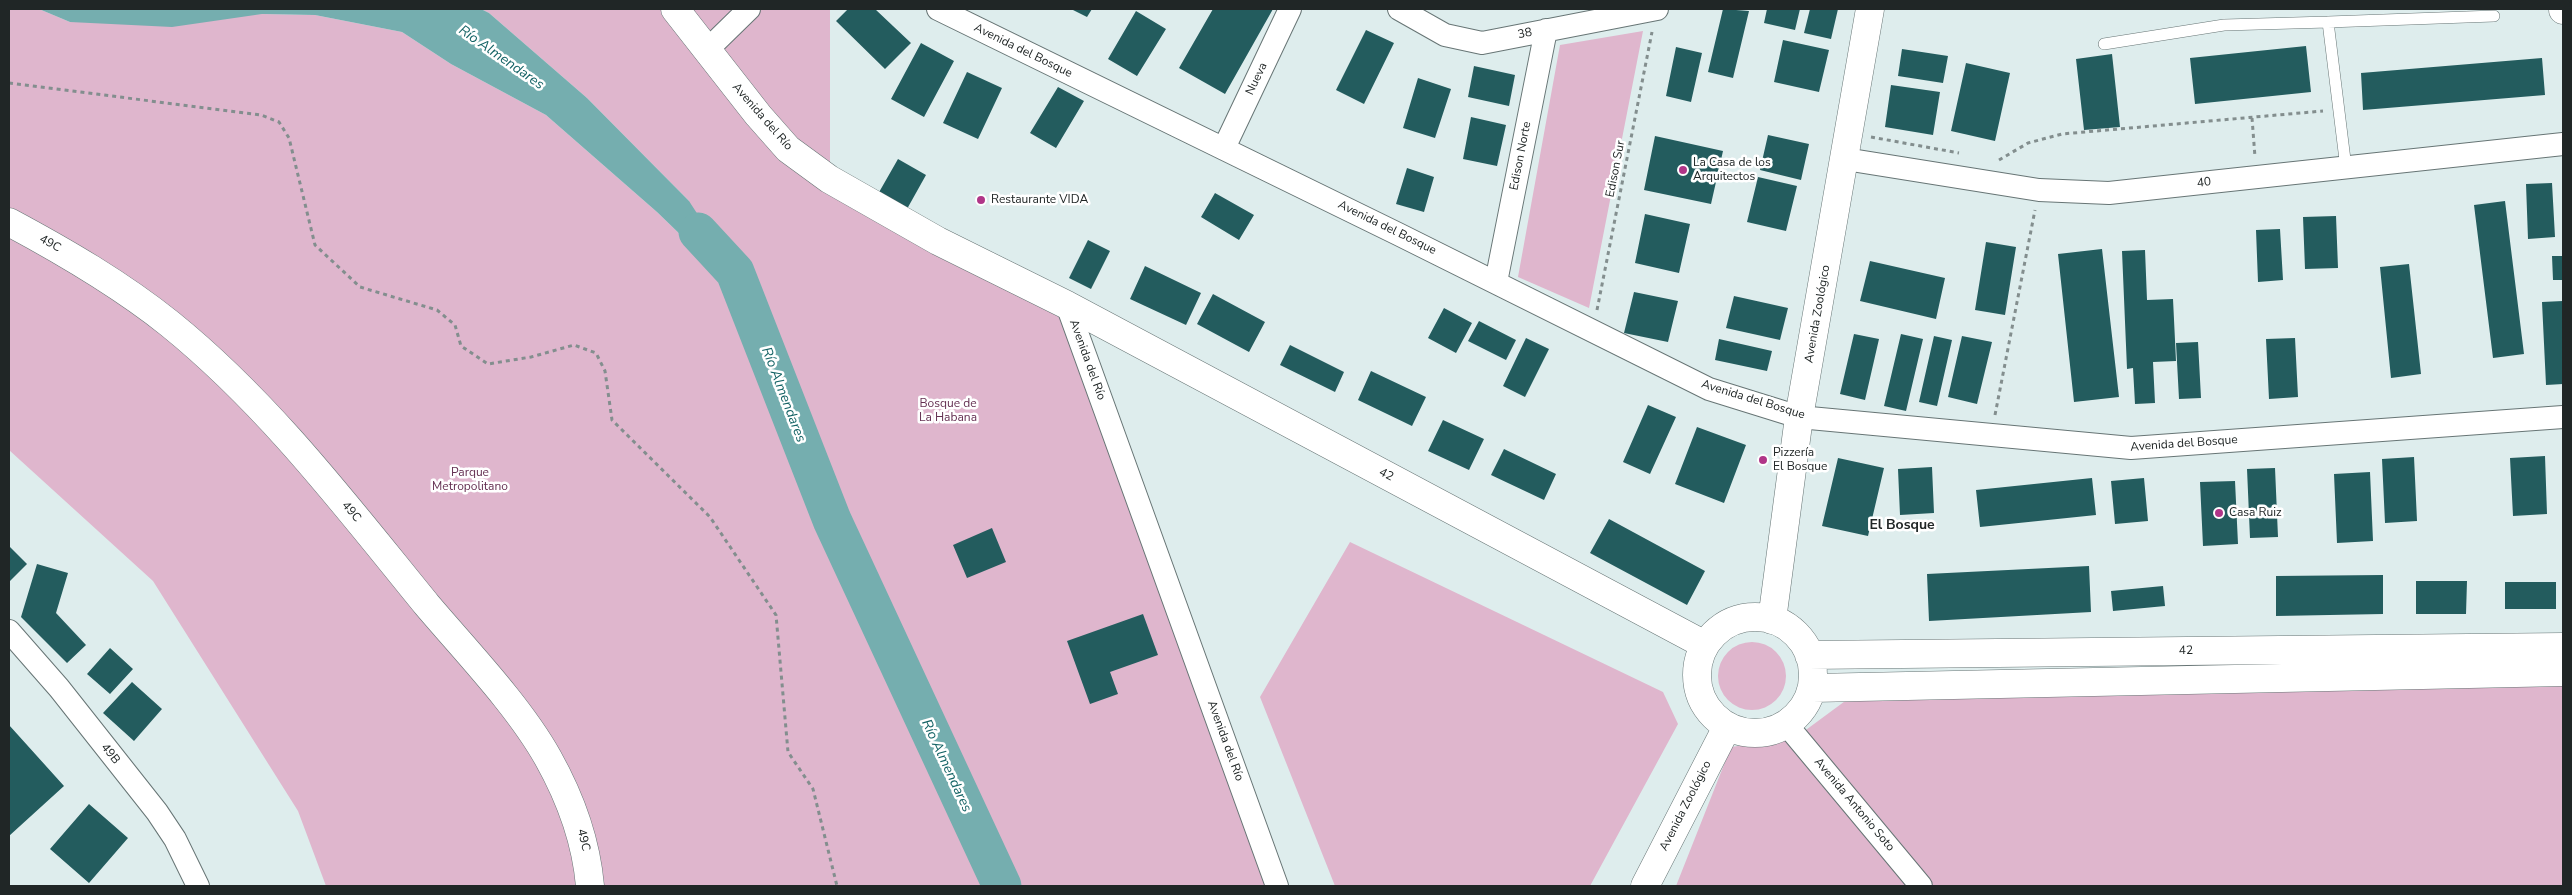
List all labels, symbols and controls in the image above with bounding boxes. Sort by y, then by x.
street label: Avenida del Bosque [971,21,1075,81]
water label: Río Almendares [455,22,547,94]
street label: 38 [1517,26,1533,42]
street label: Nueva [1243,60,1271,98]
street label: Avenida del Río [729,80,795,154]
street label: Edison Norte [1507,120,1535,192]
street label: Edison Sur [1603,139,1629,199]
place label: La Casa de los Arquitectos [1693,156,1771,184]
marker: La Casa de los Arquitectos [1677,164,1689,176]
street label: 40 [2196,175,2212,191]
place label: Restaurante VIDA [991,193,1088,207]
marker: Restaurante VIDA [975,194,987,206]
street label: Avenida del Bosque [1335,198,1439,258]
street label: 49C [37,232,63,256]
street label: Avenida Zoológico [1802,264,1834,364]
street label: Avenida del Río [1066,318,1108,402]
water label: Río Almendares [757,345,809,445]
street label: Avenida del Bosque [1699,377,1807,423]
park label: Bosque de La Habana [919,397,977,425]
street label: Avenida del Bosque [2130,433,2238,455]
place label: Pizzería El Bosque [1773,446,1827,474]
marker: Pizzería El Bosque [1757,454,1769,466]
street label: 42 [1376,465,1396,485]
park label: Parque Metropolitano [432,466,508,494]
street label: 49C [338,499,364,525]
place label: Casa Ruiz [2229,506,2282,520]
marker: Casa Ruiz [2213,507,2225,519]
district label: El Bosque [1869,518,1935,534]
street label: 42 [2179,644,2193,658]
street label: Avenida del Río [1204,699,1246,783]
water label: Río Almendares [917,717,975,815]
street label: 49B [97,741,123,767]
street label: Avenida Antonio Soto [1811,755,1897,855]
street label: Avenida Zoológico [1657,759,1715,853]
street label: 49C [573,827,593,853]

